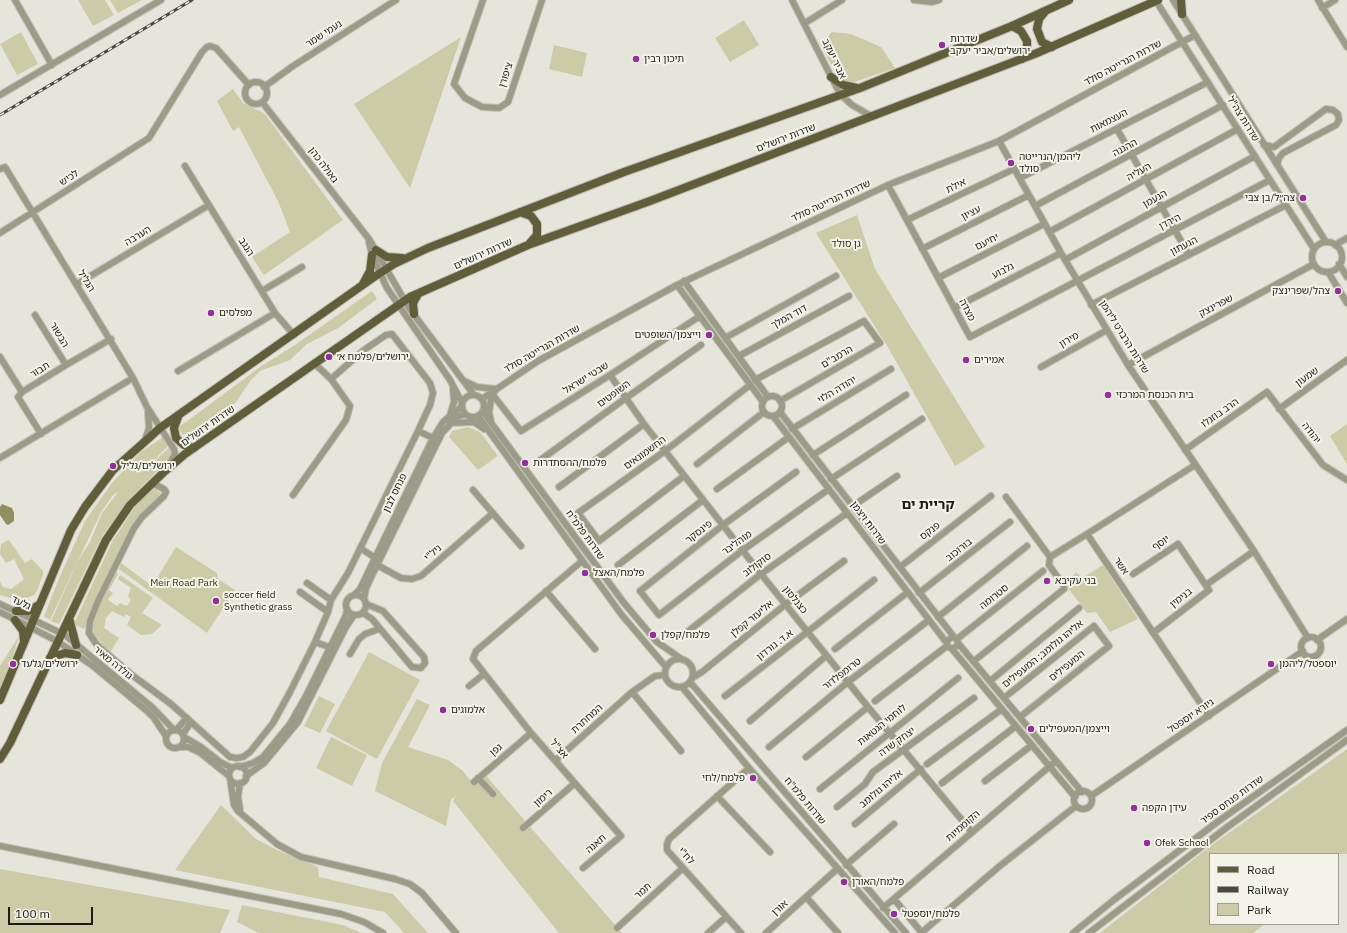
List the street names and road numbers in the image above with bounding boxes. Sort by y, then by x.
street label: נעמי שמר [304,18,344,50]
street label: אביר יעקב [819,37,849,81]
street label: שדרות הנרייטה סולד [1082,38,1164,88]
street label: ציפורן [496,61,516,89]
street label: שדרות צה"ל [1224,94,1262,144]
street label: העצמאות [1088,106,1130,136]
street label: שדרות ירושלים [755,121,817,155]
street label: ההגנה [1111,137,1139,159]
street label: גאולה כהן [306,145,340,185]
street label: העליה [1125,160,1153,184]
street label: לכיש [57,167,81,189]
street label: אילת [944,176,968,196]
street label: שדרות הנרייטה סולד [790,177,872,225]
street label: הנעמן [1141,187,1169,211]
street label: עציון [959,203,983,223]
street label: הירדן [1157,211,1183,233]
street label: הערבה [122,223,154,249]
street label: יחיעם [973,231,1001,253]
street label: הגעתון [1168,234,1200,258]
street label: הנגב [236,236,256,258]
street label: שדרות ירושלים [452,236,514,272]
street label: גלבוע [990,260,1016,282]
street label: הגליל [75,268,97,294]
street label: שפרינצק [1197,292,1235,320]
street label: מצדה [956,297,978,323]
street label: שדרות הרברט ליהמן [1097,298,1151,376]
street label: דוד המלך [769,302,809,332]
street label: הבשור [47,320,71,350]
street label: שדרות הנרייטה סולד [502,322,582,376]
street label: מירון [1057,330,1081,350]
street label: הרמב"ם [819,343,855,371]
street label: תבור [28,359,52,381]
street label: שבטי ישראל [561,359,611,397]
street label: שמעון [1293,364,1321,390]
street label: יהודה הלוי [815,374,859,406]
street label: השופטים [595,378,633,410]
street label: הרב בוזגלו [1199,396,1241,430]
street label: שדרות ירושלים [179,403,237,449]
street label: יהודה [1299,420,1323,446]
street label: החשמונאים [622,434,668,472]
street label: פנחס לבון [380,471,410,515]
street label: שדרות ויצמן [848,499,888,547]
street label: שדרות פלמ"ח [563,508,607,562]
street label: פינסקר [683,518,715,546]
street label: פנקס [917,519,943,543]
street label: מוהליבר [720,528,754,558]
street label: יוסף [1150,533,1172,553]
street label: בורוכוב [943,536,975,564]
street label: ניל"י [422,542,444,564]
street label: סוקולוב [740,550,774,580]
street label: אשר [1111,555,1131,577]
street label: סטרומה [977,582,1011,612]
street label: כצנלסון [780,584,810,616]
street label: בנימין [1167,586,1195,610]
street label: גלעד [9,593,33,613]
street label: אליעזר קפלן [728,598,776,640]
street label: אליהו גולומב; המעפילים [1000,618,1086,690]
street label: א.ד. גורדון [754,627,796,663]
street label: גולדה מאיר [91,644,135,682]
street label: המעפילים [1047,648,1087,684]
street label: טרומפלדור [820,655,864,693]
street label: גיורא יוספטל [1166,696,1216,736]
street label: המחתרת [569,702,605,736]
street label: לוחמי הגטאות [855,702,909,748]
street label: יצחק שדה [876,725,918,759]
street label: אצ"ל [547,737,571,761]
street label: גפן [487,741,505,759]
street label: אליהו גולומב [857,767,905,811]
street label: שדרות פנחס ספיר [1198,773,1266,827]
street label: שדרות פלמ"ח [782,775,828,827]
street label: רימון [531,787,555,809]
street label: הקוממיות [943,808,983,844]
street label: תאנה [583,832,609,856]
street label: לח"י [675,845,697,867]
street label: תמר [632,880,654,902]
street label: אורן [769,898,791,918]

